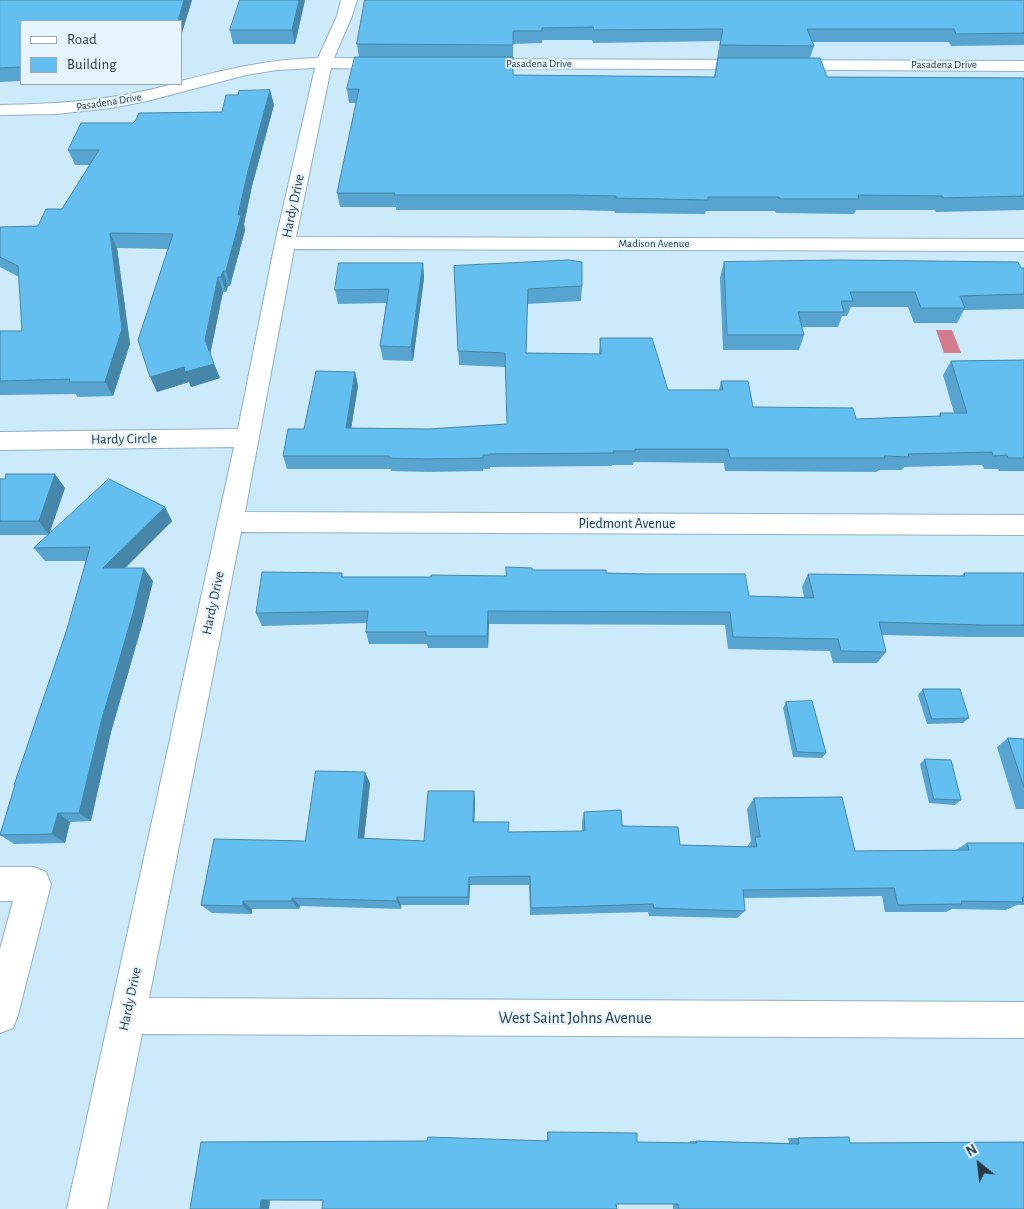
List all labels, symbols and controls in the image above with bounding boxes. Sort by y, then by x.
legend [20,20,182,85]
text: Road [67,32,97,47]
text: Building [67,57,117,72]
street label: Pasadena Drive [506,57,572,71]
street label: Pasadena Drive [911,58,977,72]
street label: Pasadena Drive [75,90,143,114]
street label: Hardy Drive [278,173,308,239]
street label: Madison Avenue [619,237,689,251]
street label: Hardy Circle [91,430,157,448]
street label: Piedmont Avenue [578,516,676,532]
street label: Hardy Drive [198,570,228,636]
street label: Hardy Drive [115,966,145,1032]
street label: West Saint Johns Avenue [498,1008,652,1028]
north arrow [954,1139,1004,1189]
text: N [964,1142,979,1159]

